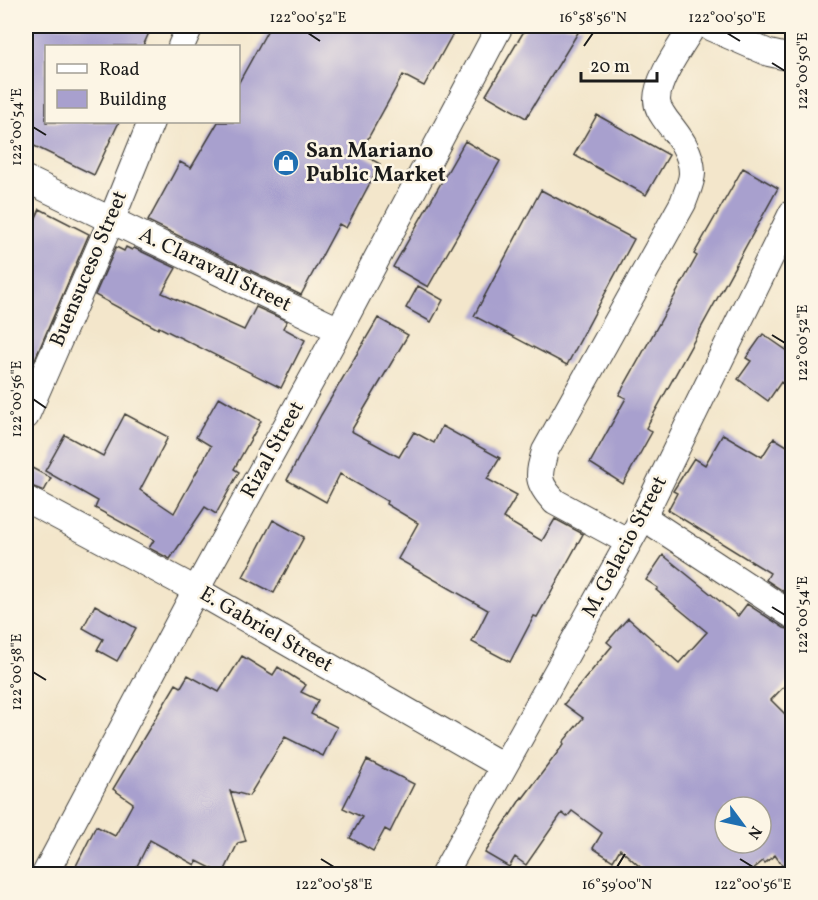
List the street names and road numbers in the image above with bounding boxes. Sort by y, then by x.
street label: Buensuceso Street [43,186,135,352]
street label: A. Claravall Street [134,221,296,319]
street label: Rizal Street [234,396,312,504]
street label: M. Gelacio Street [575,471,675,623]
street label: E. Gabriel Street [194,580,338,680]

